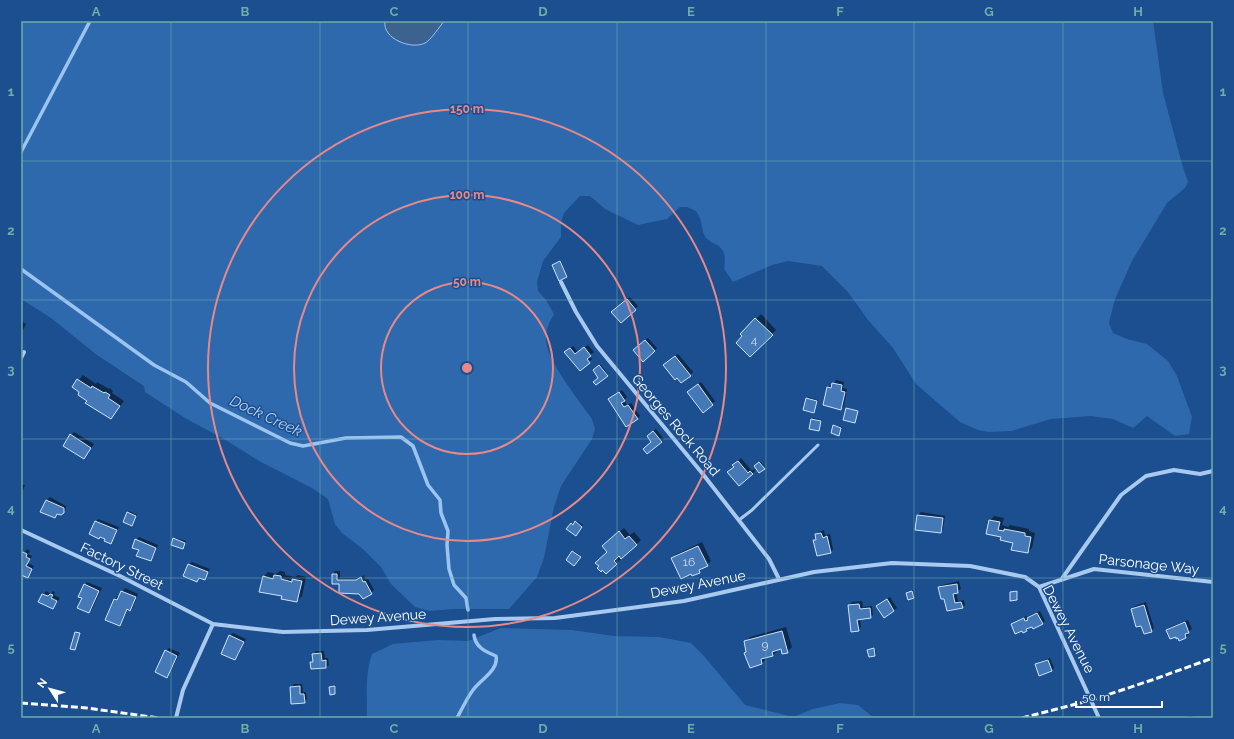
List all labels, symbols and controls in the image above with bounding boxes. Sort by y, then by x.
text: A [92,4,101,19]
text: B [241,4,250,19]
text: C [390,4,399,19]
text: D [538,4,548,19]
text: E [687,4,695,19]
text: F [836,4,844,19]
text: G [984,4,994,19]
text: H [1133,4,1143,19]
text: 1 [8,84,15,99]
text: 1 [1220,84,1227,99]
text: 150 m [450,102,484,116]
text: 100 m [450,188,484,202]
text: 2 [7,223,15,238]
text: 2 [1219,223,1227,238]
text: 50 m [453,275,481,289]
house number: 4 [751,333,758,347]
centre of rings [460,361,474,375]
text: 3 [7,362,15,377]
text: 3 [1219,362,1227,377]
street label: Georges Rock Road [629,371,723,479]
water label: Dock Creek [227,391,305,441]
text: 4 [7,501,15,516]
text: 4 [1219,501,1227,516]
street label: Factory Street [78,539,166,593]
street label: Parsonage Way [1098,551,1200,577]
house number: 16 [683,555,695,569]
street label: Dewey Avenue [649,567,747,601]
street label: Dewey Avenue [1040,582,1098,676]
street label: Dewey Avenue [329,606,427,628]
house number: 9 [761,638,769,652]
text: 5 [7,640,15,655]
text: 5 [1219,640,1227,655]
north arrow [30,669,70,709]
text: N [35,676,50,691]
scale bar [1076,683,1162,709]
text: 50 m [1082,690,1110,704]
text: A [92,721,101,736]
text: B [241,721,250,736]
text: C [390,721,399,736]
text: D [538,721,548,736]
text: E [687,721,695,736]
text: F [836,721,844,736]
text: G [984,721,994,736]
text: H [1133,721,1143,736]

